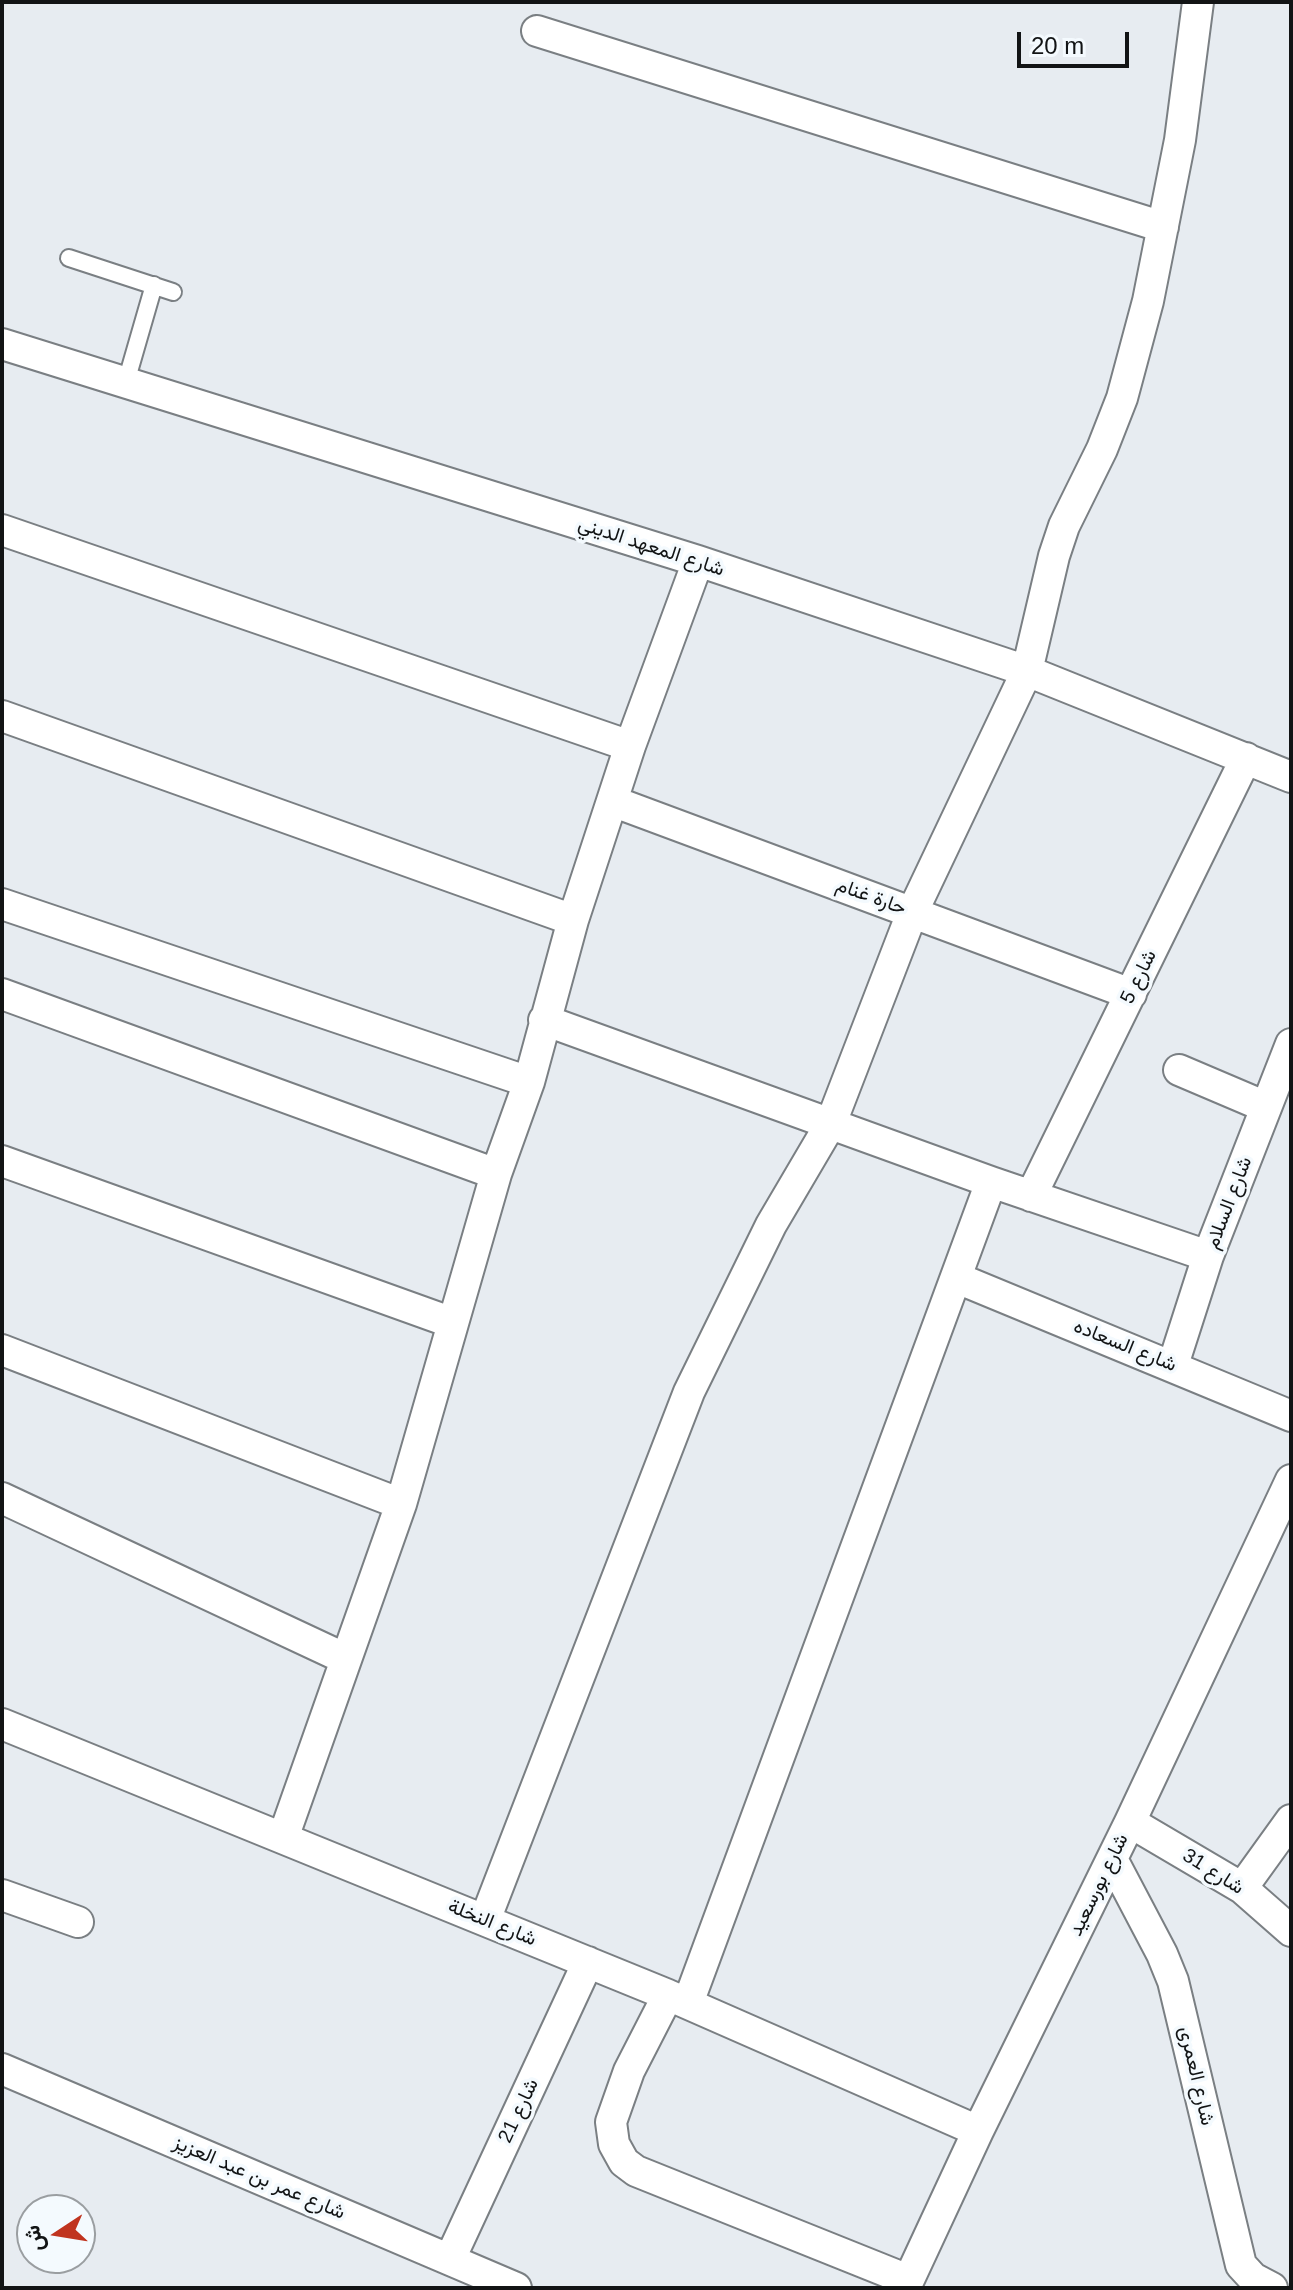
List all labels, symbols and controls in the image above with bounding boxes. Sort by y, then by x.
scale bar [1021,16,1133,66]
text: 20 m [1031,32,1084,59]
street label: شارع المعهد الديني [575,512,727,582]
street label: حارة غنام [833,873,909,921]
street label: شارع 5 [1116,946,1162,1008]
street label: شارع السلام [1200,1153,1258,1253]
street label: شارع السعاده [1070,1315,1180,1377]
street label: شارع بورسعيد [1064,1830,1134,1940]
street label: شارع 31 [1178,1844,1248,1900]
street label: شارع النخلة [444,1894,540,1952]
street label: شارع العمرى [1173,2024,1219,2128]
street label: شارع 21 [494,2075,544,2147]
street label: شارع عمر بن عبد العزيز [169,2131,349,2225]
north arrow [16,2194,96,2274]
text: ش [19,2223,49,2254]

